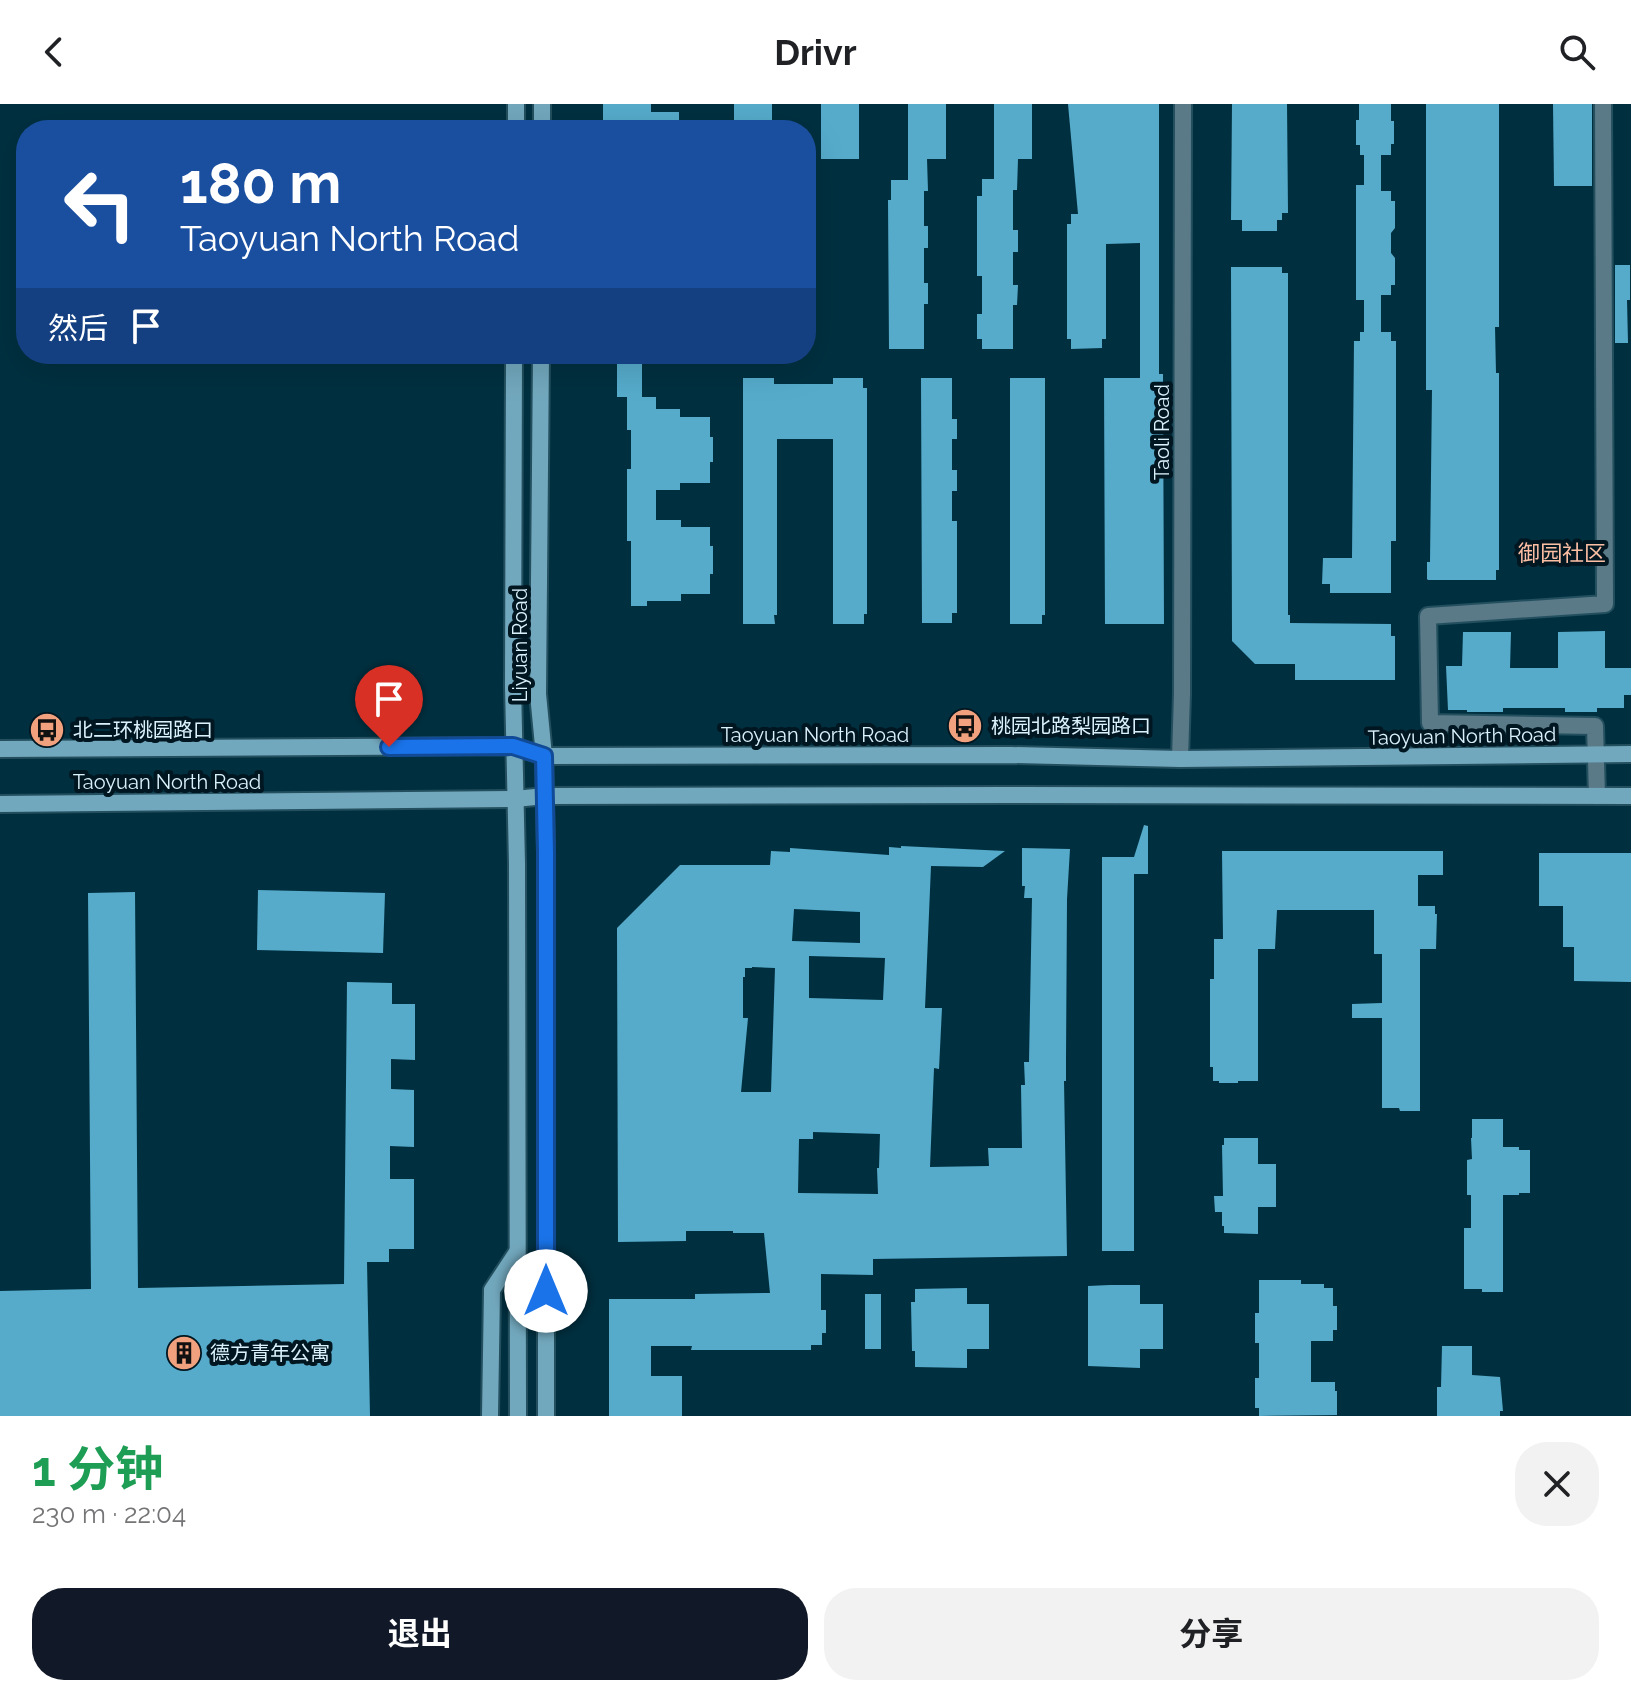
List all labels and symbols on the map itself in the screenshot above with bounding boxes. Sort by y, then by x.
street label: Taoli Road [1150,384,1174,480]
district label: 御园社区 [1518,540,1606,566]
street label: Liyuan Road [508,588,532,702]
pin [355,665,423,747]
bus stop icon: 桃园北路梨园路口 [946,707,984,745]
bus stop icon: 北二环桃园路口 [28,711,66,749]
place label: 桃园北路梨园路口 [991,714,1151,738]
place label: 北二环桃园路口 [73,718,213,742]
street label: Taoyuan North Road [1368,722,1556,750]
street label: Taoyuan North Road [721,723,909,747]
street label: Taoyuan North Road [73,770,261,794]
position arrow [504,1249,588,1333]
building icon: 德方青年公寓 [165,1334,203,1372]
place label: 德方青年公寓 [210,1341,330,1365]

